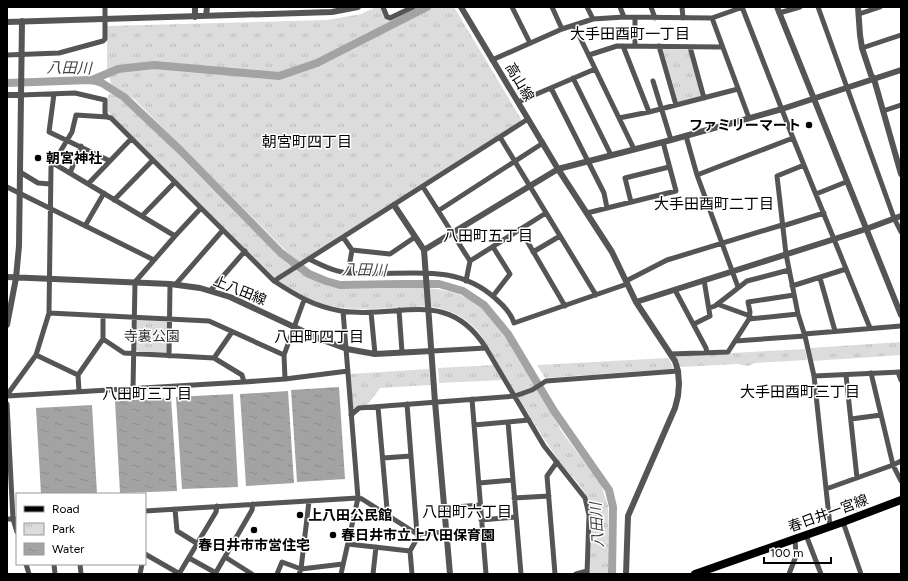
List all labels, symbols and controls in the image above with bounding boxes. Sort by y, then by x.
district label: 大手田酉町一丁目 [570,25,690,43]
water label: 八田川 [46,59,94,77]
street label: 高山線 [501,60,538,105]
place label: ファミリーマート [689,117,801,134]
marker: ファミリーマート [804,120,814,130]
district label: 朝宮町四丁目 [262,133,352,151]
place label: 朝宮神社 [46,150,102,167]
marker: 朝宮神社 [33,153,43,163]
district label: 大手田酉町二丁目 [654,195,774,213]
district label: 八田町五丁目 [443,227,533,245]
water label: 八田川 [341,261,389,279]
street label: 上八田線 [211,272,269,309]
park label: 寺裏公園 [124,328,180,345]
district label: 八田町四丁目 [274,328,364,346]
district label: 大手田酉町三丁目 [740,383,860,401]
district label: 八田町三丁目 [102,385,192,403]
street label: 春日井一宮線 [786,491,871,536]
legend [16,493,146,565]
water label: 八田川 [587,500,607,548]
text: Road [52,502,80,516]
district label: 八田町六丁目 [422,503,512,521]
place label: 上八田公民館 [308,507,392,524]
marker: 上八田公民館 [295,510,305,520]
text: Park [52,522,75,536]
marker: 春日井市市営住宅 [249,525,259,535]
place label: 春日井市立上八田保育園 [341,527,495,544]
marker: 春日井市立上八田保育園 [328,530,338,540]
place label: 春日井市市営住宅 [198,537,310,554]
scale bar [764,539,831,565]
text: Water [52,542,84,556]
text: 100 m [770,546,804,560]

